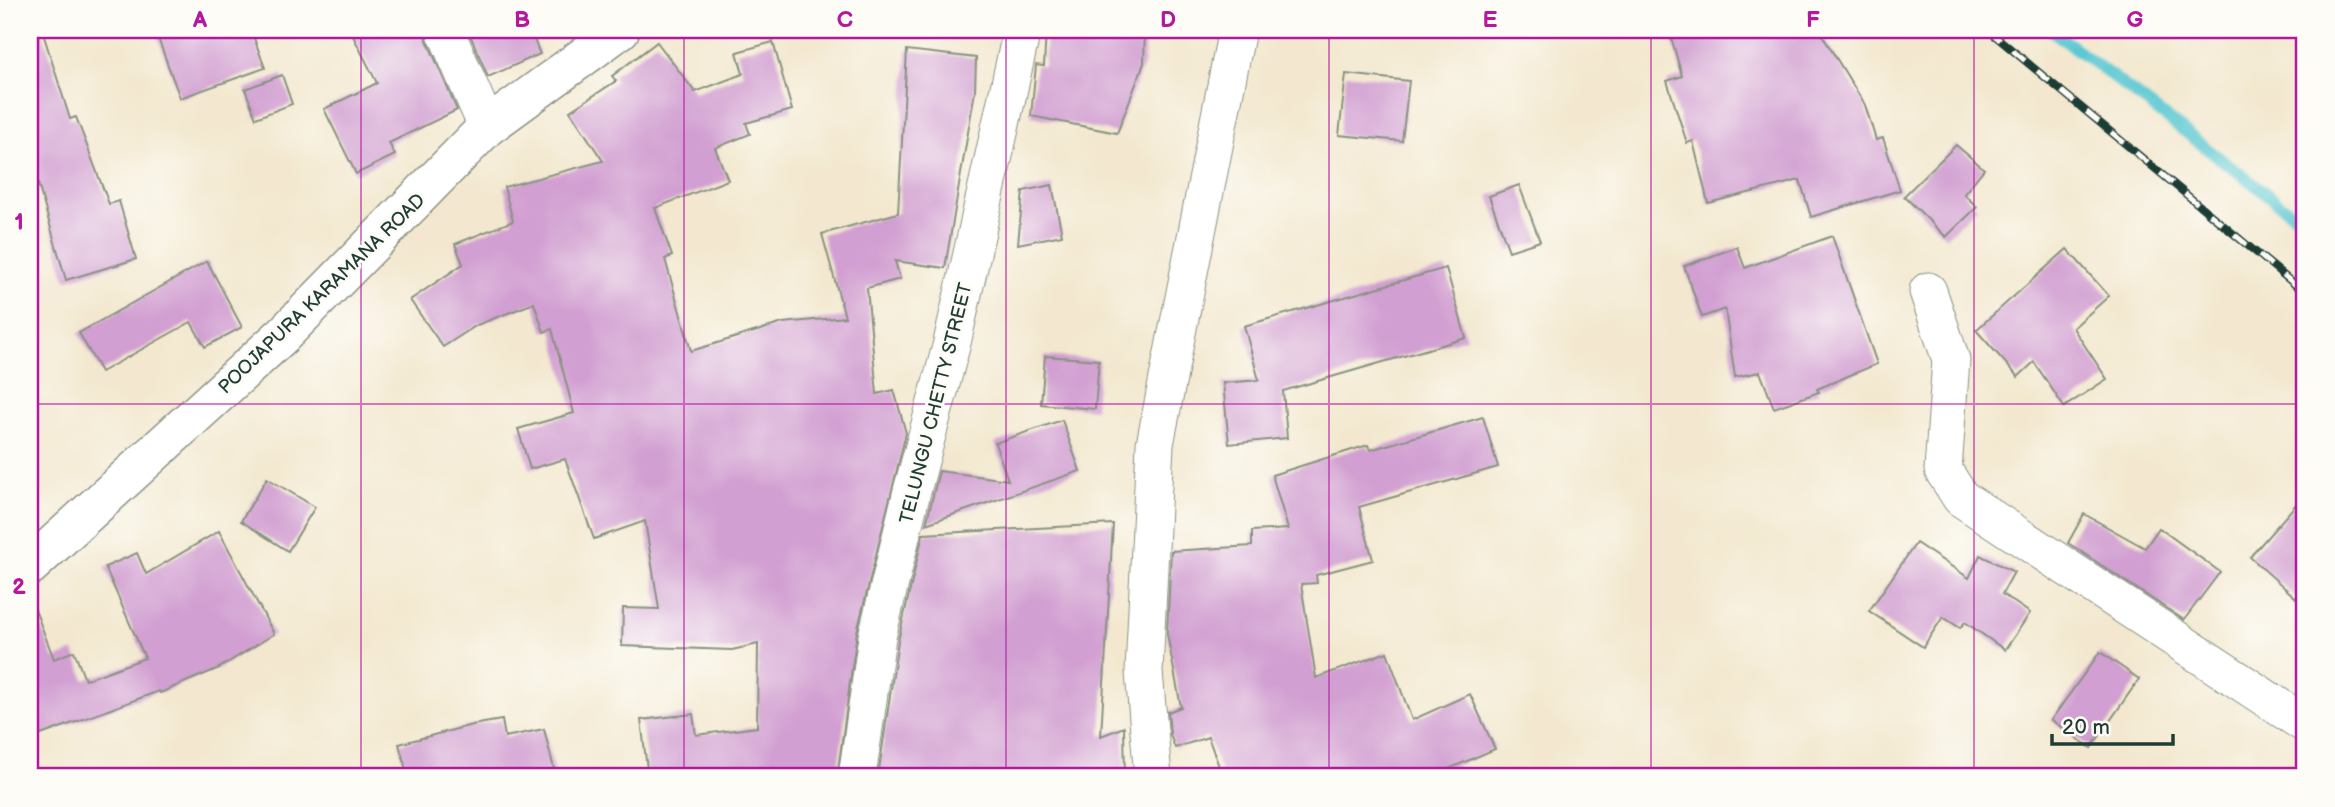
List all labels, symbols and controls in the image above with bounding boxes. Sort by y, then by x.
text: A [192,6,208,34]
text: B [514,6,530,34]
text: C [837,6,853,34]
text: D [1160,6,1176,34]
text: E [1483,6,1498,34]
text: F [1806,6,1820,34]
text: G [2127,6,2144,34]
street label: POOJAPURA KARAMANA ROAD [214,189,430,399]
text: 1 [14,208,24,236]
street label: TELUNGU CHETTY STREET [895,280,978,526]
text: 2 [12,573,26,601]
scale bar [2052,702,2172,746]
text: 20 m [2062,715,2110,740]

